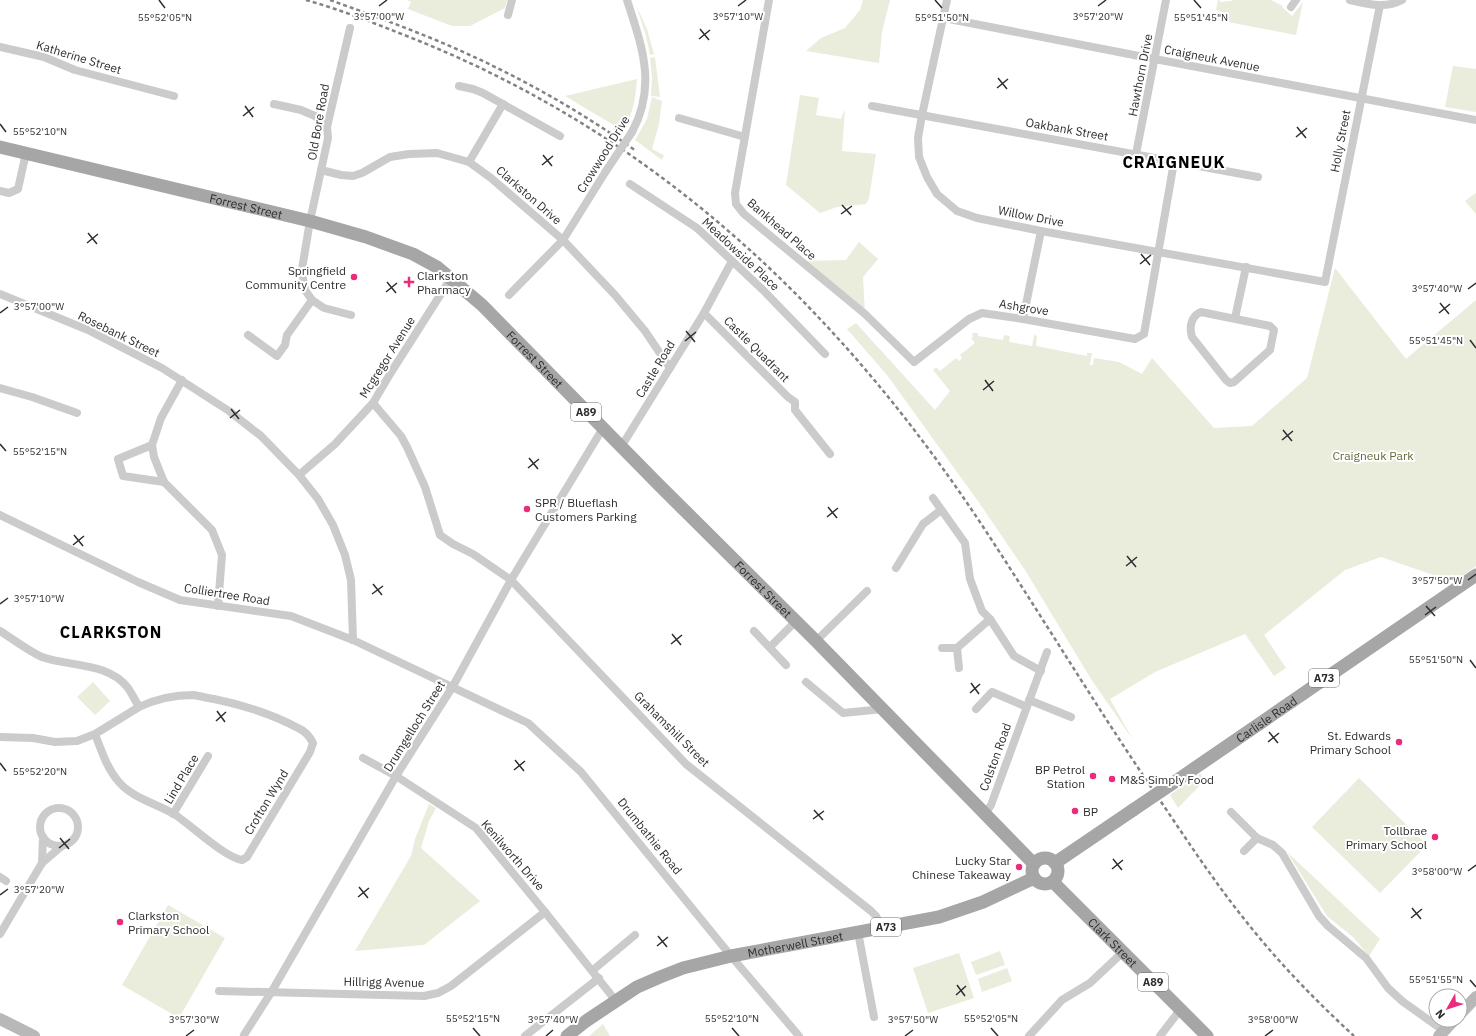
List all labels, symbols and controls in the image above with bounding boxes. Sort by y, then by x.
text: 3°57'00"W [354,10,404,23]
text: 3°57'10"W [713,10,763,23]
text: 3°57'20"W [1073,10,1123,23]
text: 55°52'05"N [138,11,192,24]
text: 55°51'50"N [915,11,969,24]
text: 55°51'45"N [1174,11,1228,24]
street label: Hawthorn Drive [1125,32,1155,118]
street label: Katherine Street [35,37,123,77]
street label: Craigneuk Avenue [1163,41,1261,75]
street label: Old Bore Road [304,83,332,161]
street label: Holly Street [1327,109,1353,173]
street label: Crowwood Drive [573,112,633,195]
street label: Oakbank Street [1025,114,1109,144]
text: 55°52'10"N [13,125,67,138]
district label: CRAIGNEUK [1122,152,1226,172]
street label: Clarkston Drive [493,162,565,228]
street label: Forrest Street [208,190,284,222]
street label: Bankhead Place [744,195,820,263]
street label: Willow Drive [997,202,1066,230]
street label: Meadowside Place [699,214,783,294]
place label: Springfield Community Centre [245,263,346,292]
place label: Clarkston Pharmacy [417,268,471,297]
marker: Springfield Community Centre [349,272,359,282]
marker: Clarkston Pharmacy [404,277,414,287]
text: 3°57'40"W [1412,282,1462,295]
street label: Ashgrove [998,296,1050,318]
text: 3°57'00"W [14,300,64,313]
street label: Rosebank Street [76,308,162,360]
street label: Mcgregor Avenue [356,313,418,401]
street label: Castle Quadrant [721,313,793,385]
street label: Forrest Street [504,327,567,391]
text: 55°51'45"N [1409,334,1463,347]
street label: Castle Road [632,338,678,400]
road number: A89 [571,403,601,421]
text: 55°52'15"N [13,445,67,458]
park label: Craigneuk Park [1332,448,1414,463]
place label: SPR / Blueflash Customers Parking [535,495,637,524]
marker: SPR / Blueflash Customers Parking [522,504,532,514]
street label: Forrest Street [732,557,795,620]
text: 3°57'50"W [1412,574,1462,587]
street label: Colliertree Road [183,580,271,608]
text: 3°57'10"W [14,592,64,605]
district label: CLARKSTON [60,622,162,642]
text: 55°51'50"N [1409,653,1463,666]
road number: A73 [1309,669,1339,687]
street label: Drumgelloch Street [380,678,448,774]
street label: Grahamshill Street [631,688,713,770]
street label: Carlisle Road [1233,693,1300,745]
street label: Colston Road [976,721,1014,793]
place label: St. Edwards Primary School [1310,728,1391,757]
marker: St. Edwards Primary School [1394,737,1404,747]
street label: Lind Place [160,751,202,806]
place label: BP Petrol Station [1035,762,1085,791]
text: 55°52'20"N [13,765,67,778]
street label: Crofton Wynd [241,767,291,837]
marker: BP Petrol Station [1088,771,1098,781]
place label: M&S Simply Food [1120,772,1214,787]
marker: M&S Simply Food [1107,774,1117,784]
street label: Drumbathie Road [615,795,685,877]
place label: BP [1083,804,1098,819]
marker: BP [1070,806,1080,816]
street label: Kenilworth Drive [478,817,548,894]
place label: Tollbrae Primary School [1346,823,1427,852]
marker: Tollbrae Primary School [1430,832,1440,842]
place label: Lucky Star Chinese Takeaway [912,853,1012,882]
marker: Lucky Star Chinese Takeaway [1014,862,1024,872]
text: 3°58'00"W [1412,865,1462,878]
text: 3°57'20"W [14,883,64,896]
place label: Clarkston Primary School [128,908,209,937]
street label: Clark Street [1085,914,1141,970]
marker: Clarkston Primary School [115,917,125,927]
road number: A73 [871,918,901,936]
street label: Motherwell Street [746,928,844,960]
road number: A89 [1138,973,1168,991]
text: 55°51'55"N [1409,973,1463,986]
street label: Hillrigg Avenue [343,974,425,990]
north arrow [1428,988,1468,1028]
text: N [1432,1007,1448,1022]
text: 55°52'15"N [446,1012,500,1025]
text: 55°52'10"N [705,1012,759,1025]
text: 55°52'05"N [964,1012,1018,1025]
text: 3°57'30"W [169,1013,219,1026]
text: 3°57'40"W [528,1013,578,1026]
text: 3°57'50"W [888,1013,938,1026]
text: 3°58'00"W [1248,1013,1298,1026]

